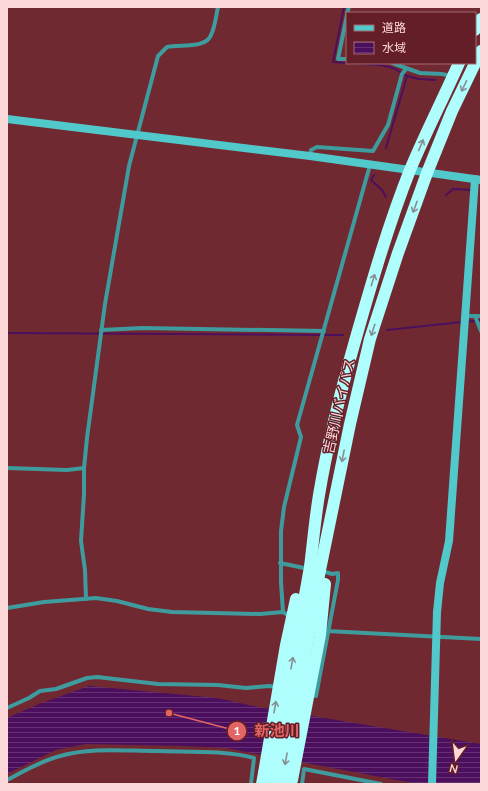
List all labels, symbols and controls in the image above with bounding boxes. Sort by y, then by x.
legend [346,12,476,64]
text: 道路 [382,20,406,35]
text: 水域 [382,40,406,55]
one-way arrow [460,80,467,92]
one-way arrow [418,139,426,151]
one-way arrow [411,200,419,212]
one-way arrow [370,274,377,287]
one-way arrow [369,323,376,336]
street label: 吉野川バイパス [319,356,358,455]
one-way arrow [339,449,347,462]
one-way arrow [289,657,297,670]
one-way arrow [271,701,279,714]
callout: 新池川 [227,717,308,744]
text: 新池川 [254,721,300,739]
text: 1 [234,723,241,738]
north arrow [436,739,476,779]
one-way arrow [281,753,289,766]
text: N [448,762,459,777]

